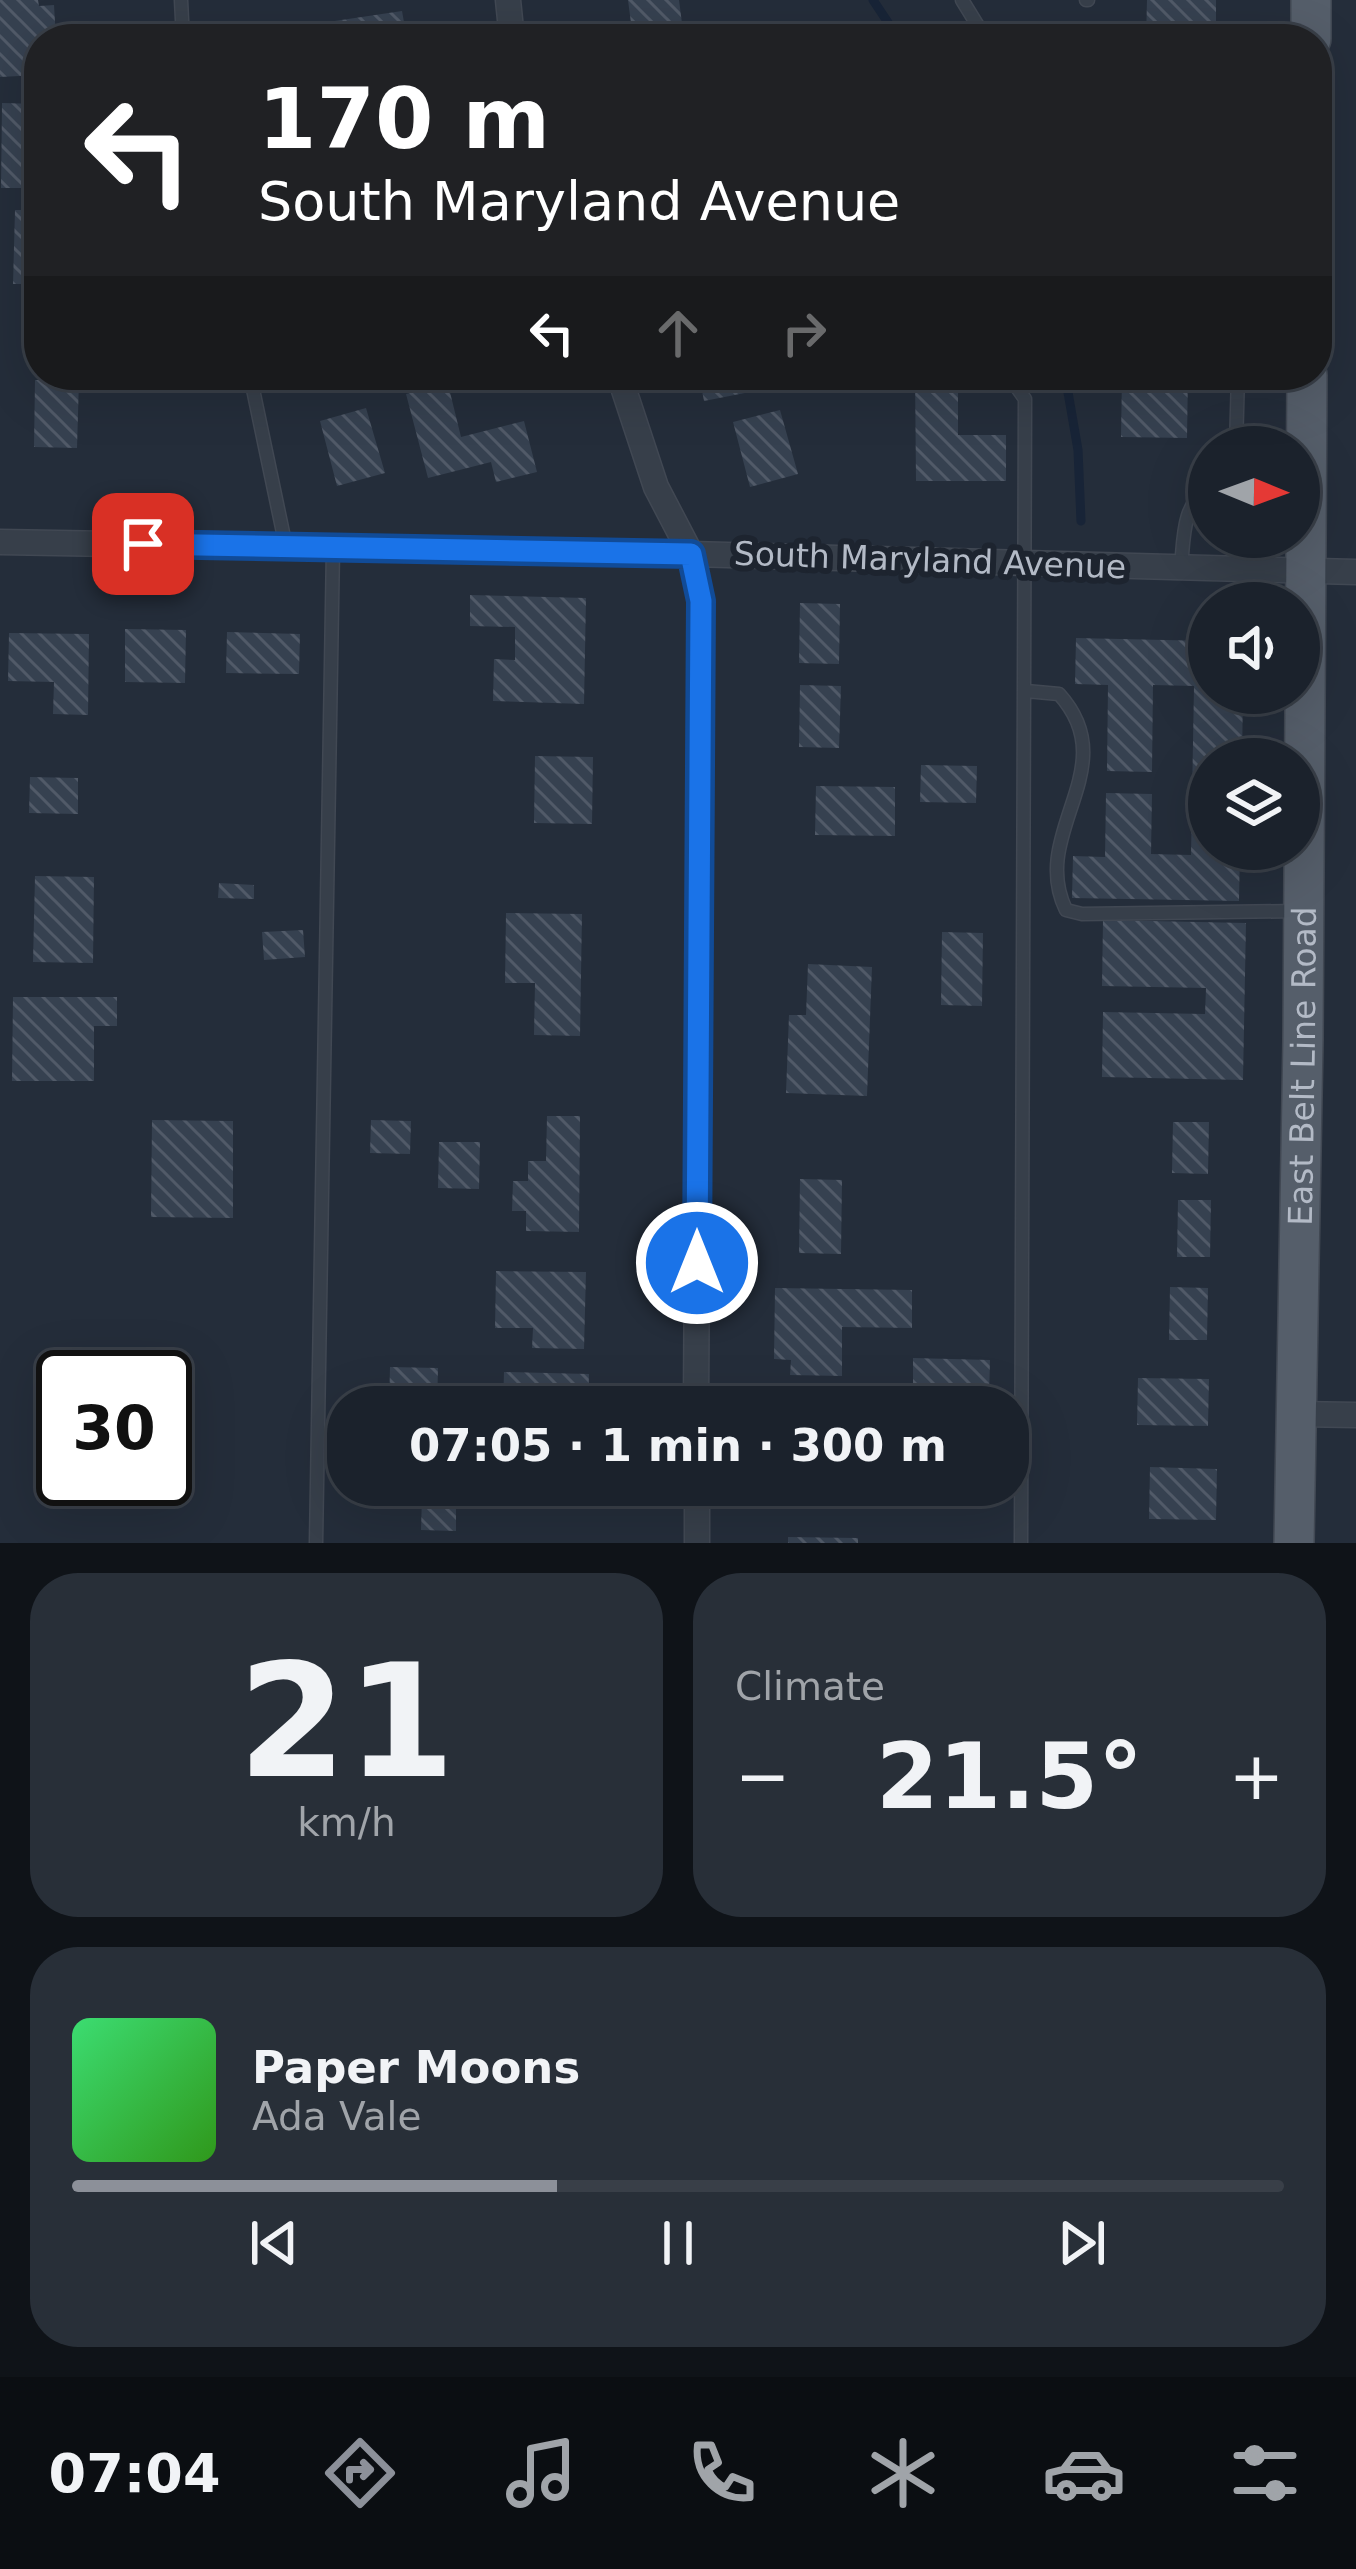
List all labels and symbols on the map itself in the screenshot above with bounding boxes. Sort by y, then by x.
north arrow [1188,426,1320,558]
pin [92,493,194,595]
street label: South Maryland Avenue [733,534,1127,586]
street label: East Belt Line Road [1280,906,1323,1226]
position arrow [634,1200,760,1326]
speed limit sign: 30 [36,1350,192,1506]

